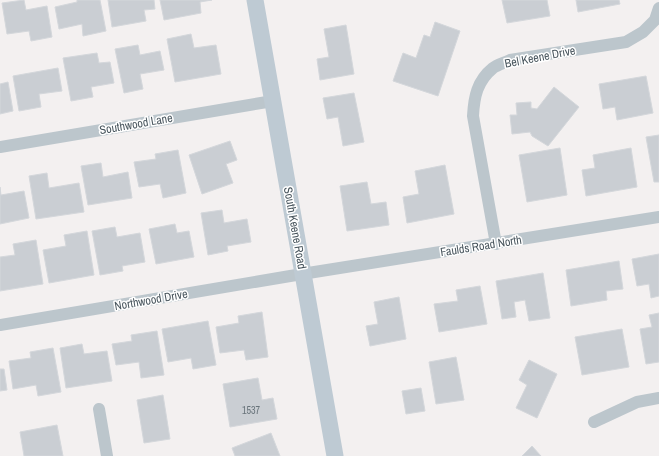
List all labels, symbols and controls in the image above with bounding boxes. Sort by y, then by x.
street label: Bel Keene Drive [503,42,577,72]
street label: Southwood Lane [98,110,174,138]
street label: South Keene Road [280,186,310,270]
street label: Faulds Road North [439,232,523,260]
street label: Northwood Drive [113,286,189,314]
house number: 1537 [242,404,261,417]

